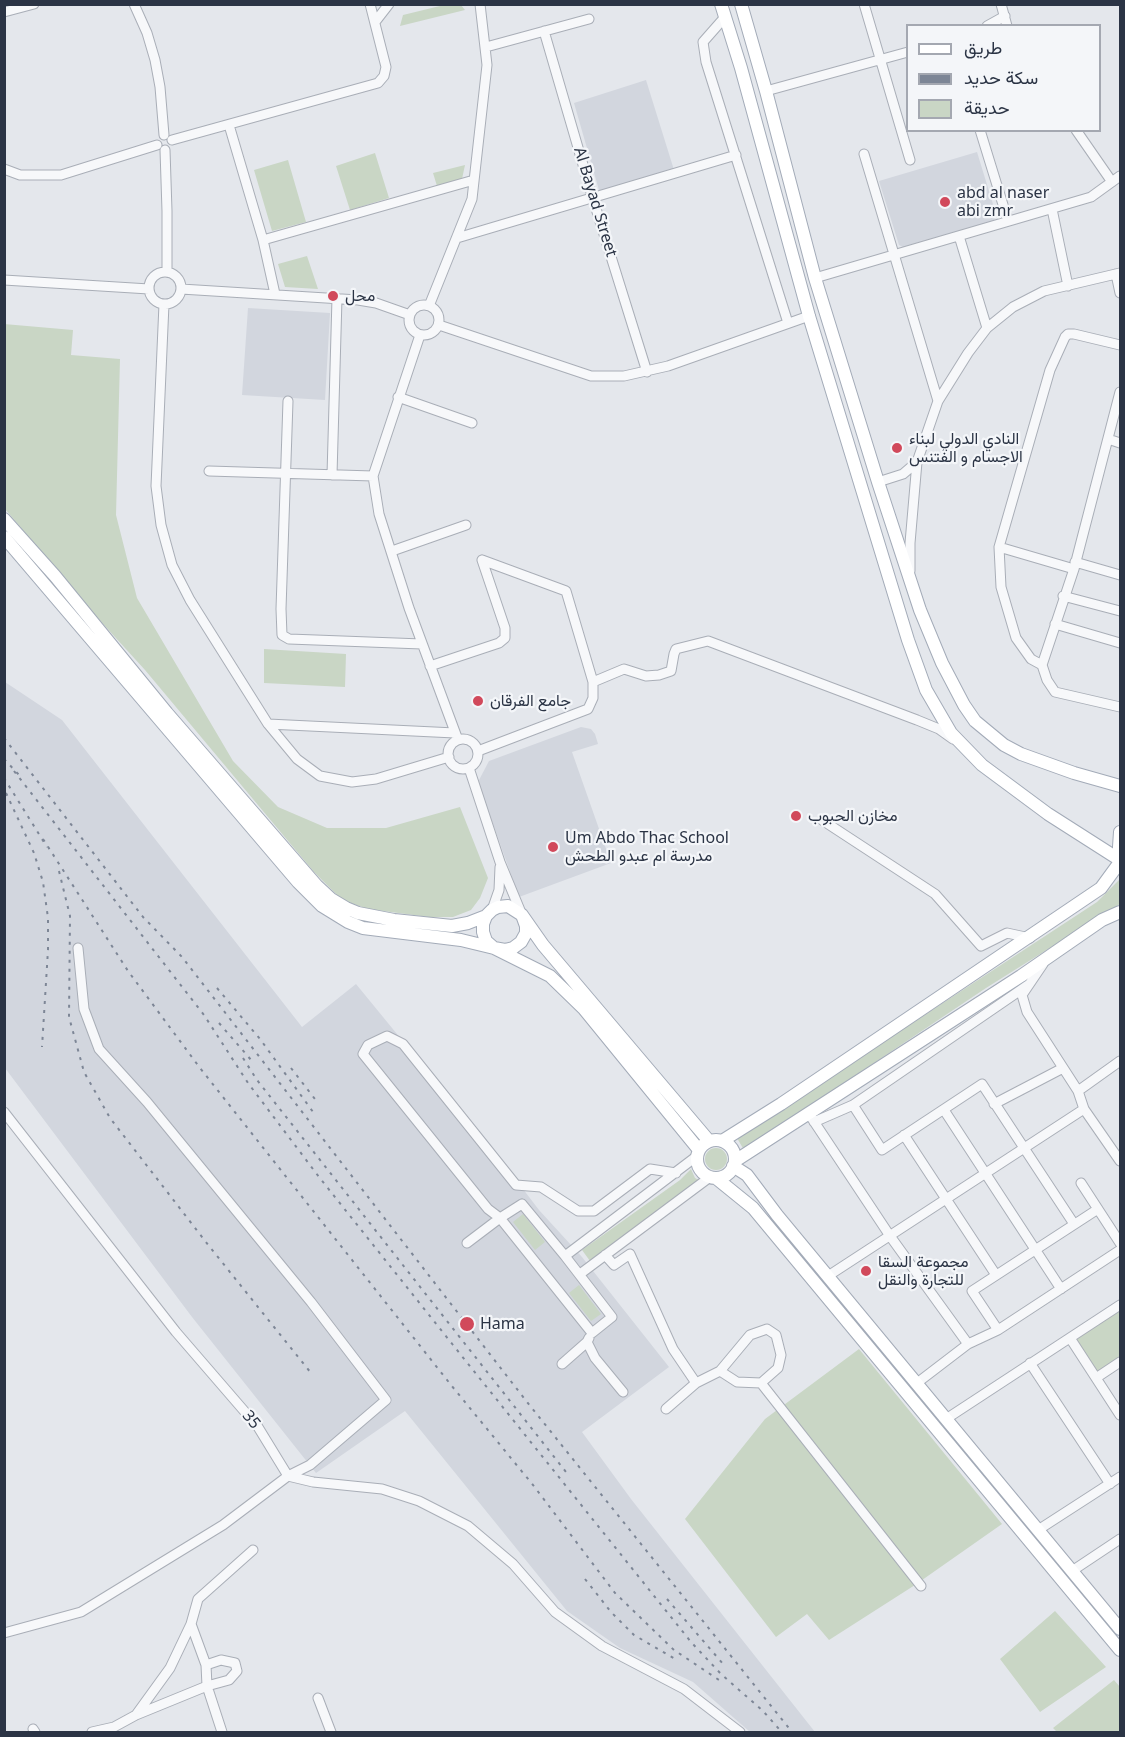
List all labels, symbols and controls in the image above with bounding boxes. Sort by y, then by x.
legend [906,24,1101,132]
text: طريق [964,35,1002,59]
text: سكة حديد [964,65,1038,89]
text: حديقة [964,95,1010,119]
street label: Al Bayad Street [569,145,621,259]
place label: abd al naser abi zmr [957,183,1049,221]
marker: abd al naser abi zmr [938,195,952,209]
place label: محل [345,286,375,306]
marker: محل [326,289,340,303]
place label: النادي الدولي لبناء الاجسام و الفتنس [909,429,1023,467]
marker: النادي الدولي لبناء الاجسام و الفتنس [890,441,904,455]
place label: جامع الفرقان [490,691,571,711]
marker: جامع الفرقان [471,694,485,708]
place label: مخازن الحبوب [808,806,898,826]
marker: مخازن الحبوب [789,809,803,823]
place label: Um Abdo Thac School مدرسة ام عبدو الطحش [565,828,729,866]
marker: Um Abdo Thac School مدرسة ام عبدو الطحش [546,840,560,854]
place label: مجموعة السقا للتجارة والنقل [878,1252,969,1290]
marker: مجموعة السقا للتجارة والنقل [859,1264,873,1278]
place label: Hama [480,1314,525,1334]
marker: Hama [458,1315,476,1333]
street label: 35 [238,1407,264,1433]

